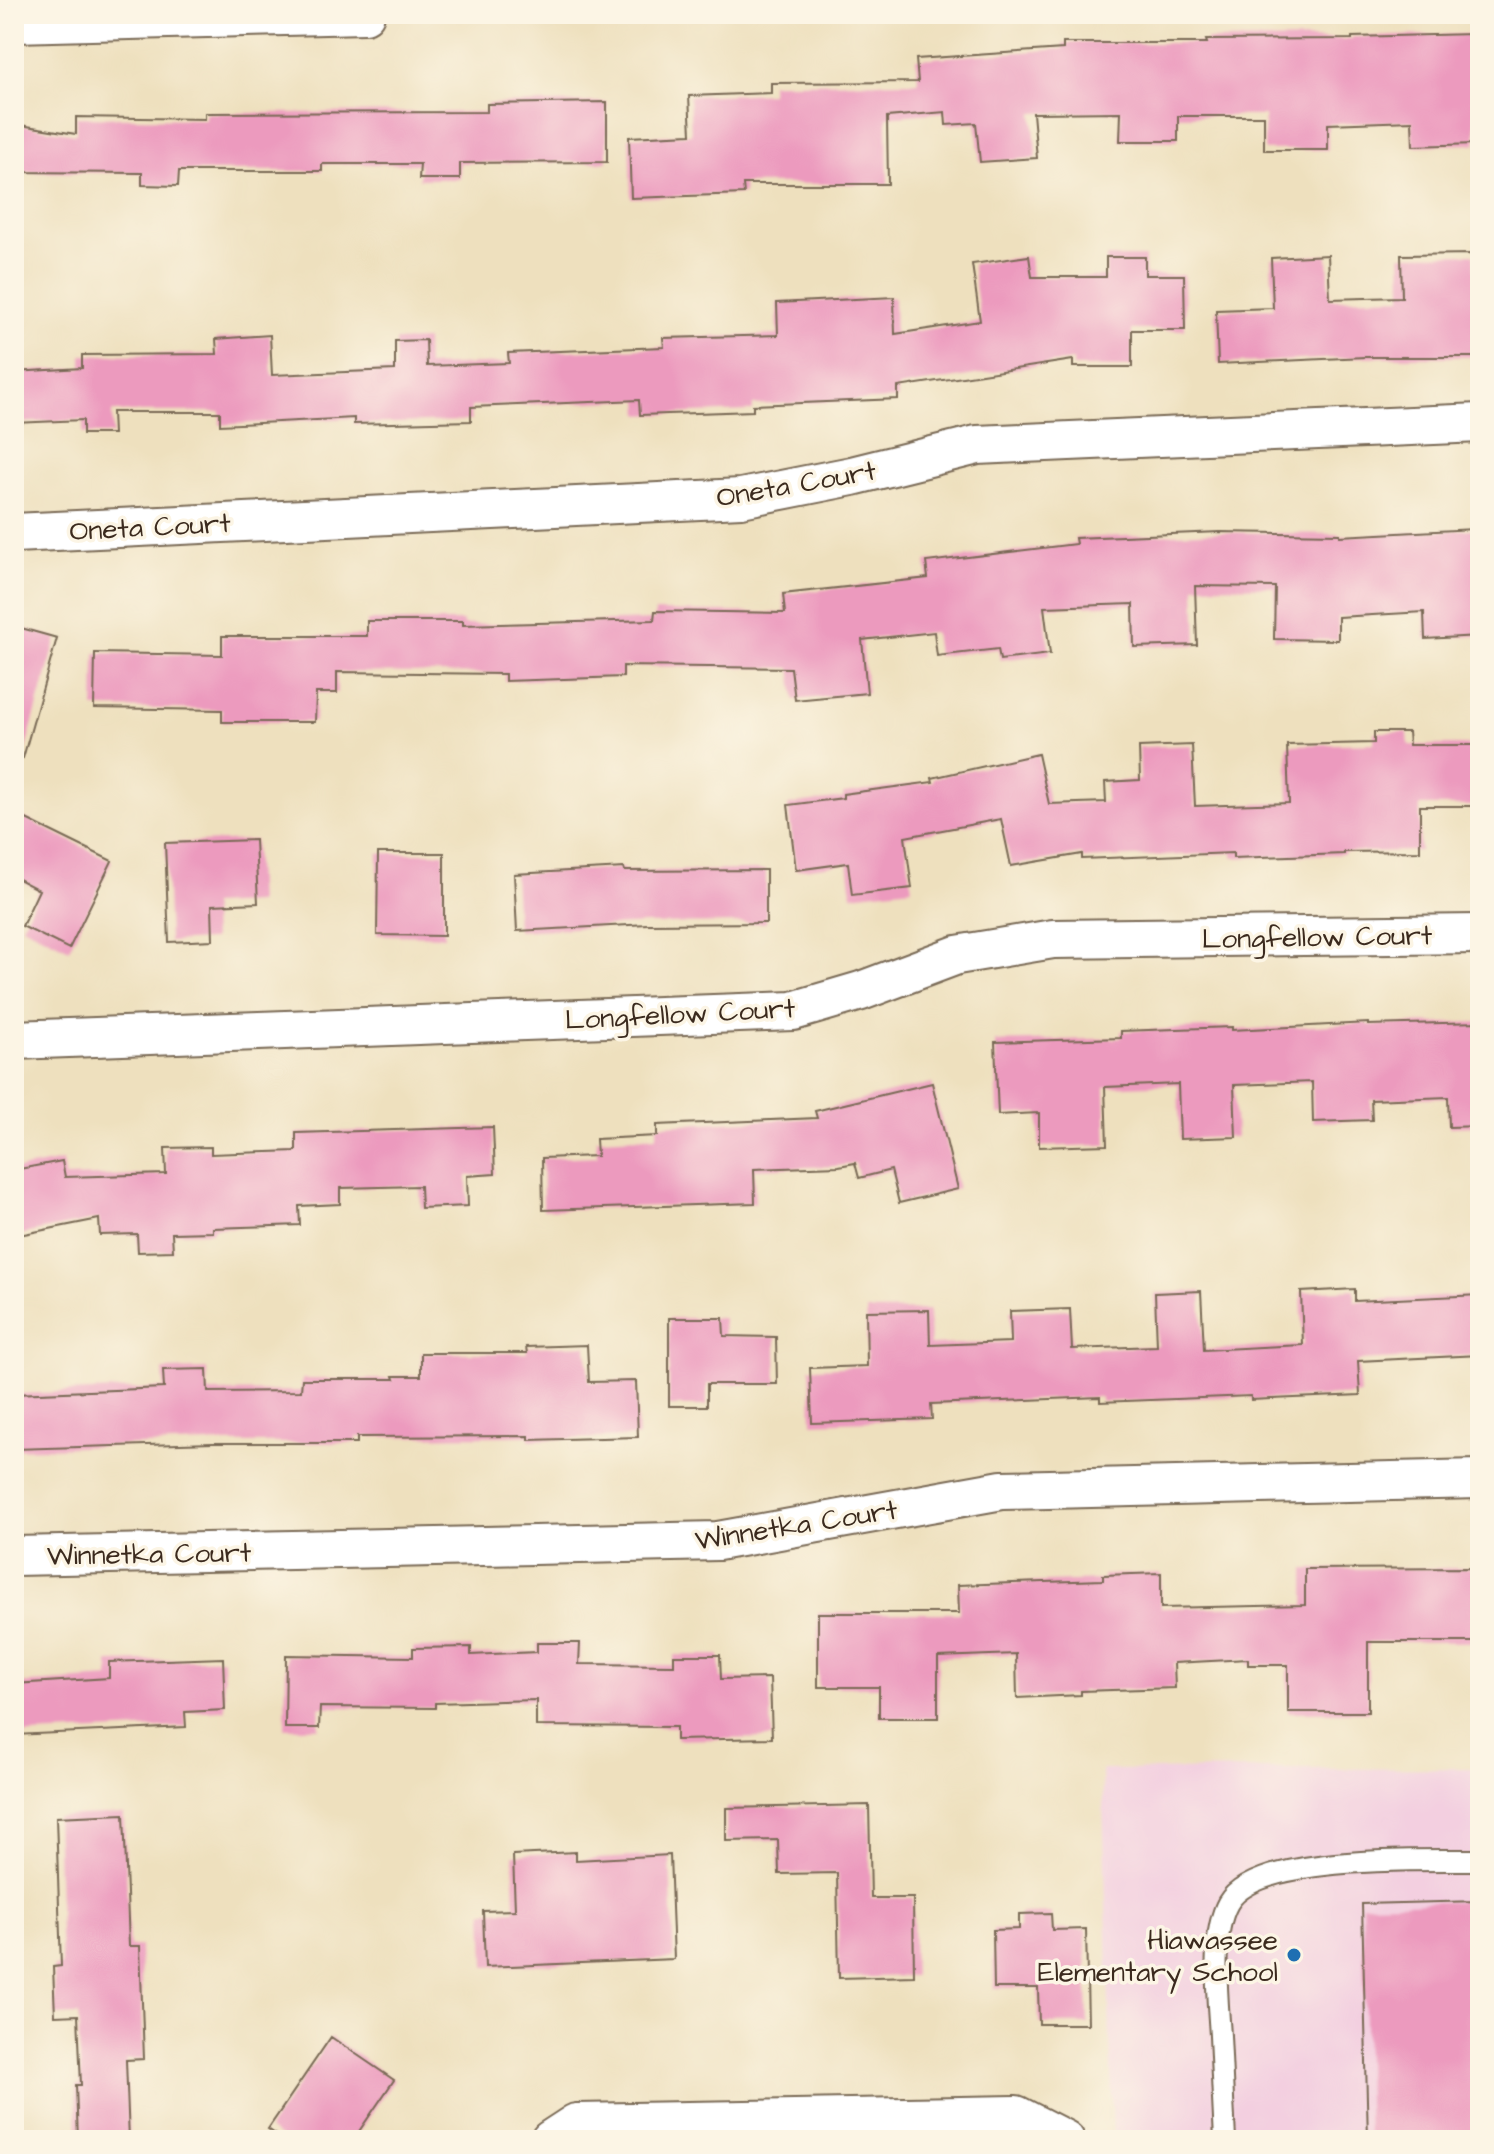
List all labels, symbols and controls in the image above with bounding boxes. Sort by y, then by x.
street label: Oneta Court [713,451,880,518]
street label: Oneta Court [69,504,232,551]
street label: Longfellow Court [1202,916,1433,960]
street label: Longfellow Court [564,989,797,1041]
street label: Winnetka Court [692,1490,901,1561]
street label: Winnetka Court [47,1533,252,1576]
place label: Hiawassee Elementary School [1038,1921,1278,1994]
marker: Hiawassee Elementary School [1285,1946,1303,1964]

